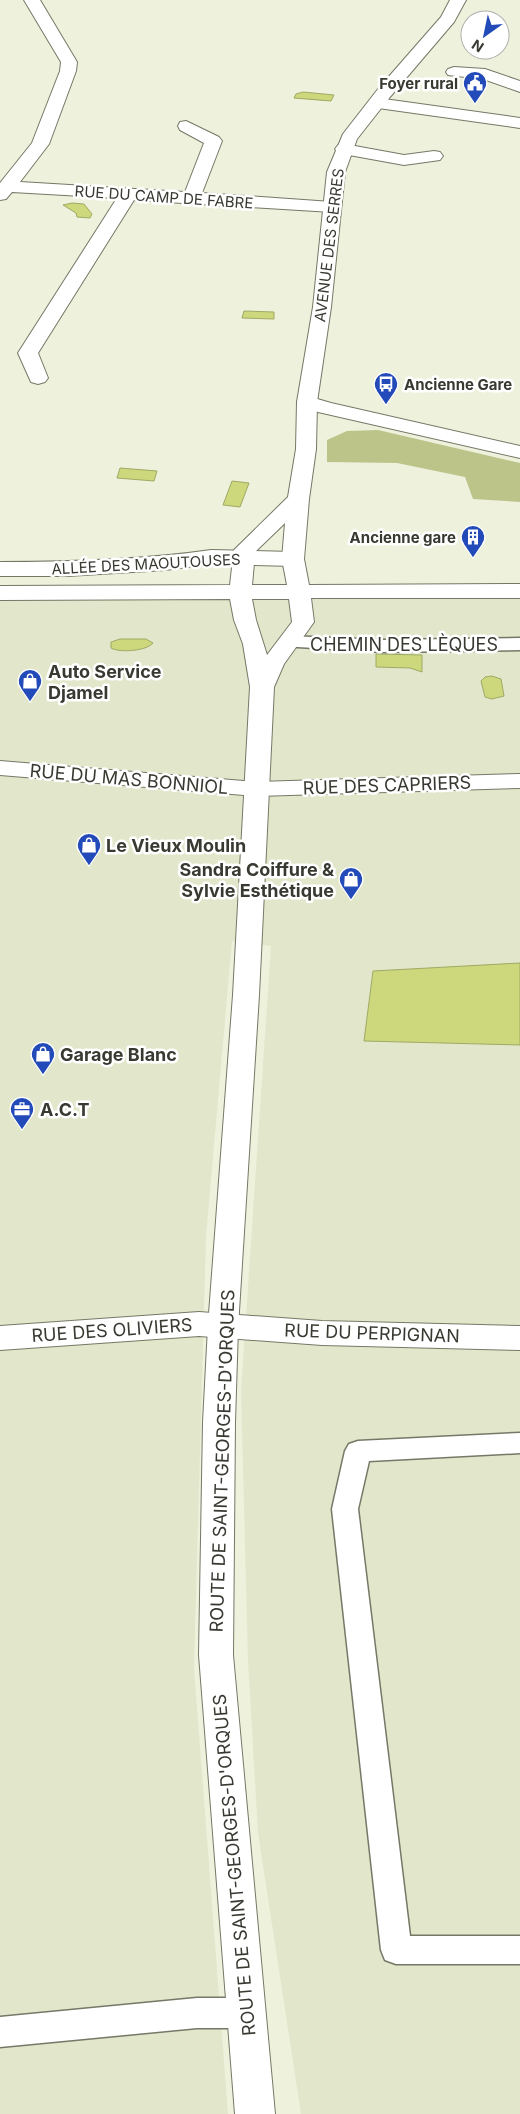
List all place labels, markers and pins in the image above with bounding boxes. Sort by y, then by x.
public building icon: Foyer rural [462,70,488,104]
place label: Foyer rural [379,74,458,93]
bus stop icon: Ancienne Gare [373,371,399,405]
place label: Ancienne Gare [404,375,512,394]
building icon: Ancienne gare [460,524,486,558]
place label: Ancienne gare [350,528,456,547]
place label: Auto Service Djamel [48,661,162,703]
shop icon: Auto Service Djamel [17,668,43,702]
shop icon: Le Vieux Moulin [76,832,102,866]
place label: Le Vieux Moulin [106,835,246,856]
place label: Sandra Coiffure & Sylvie Esthétique [179,859,334,901]
shop icon: Sandra Coiffure & Sylvie Esthétique [338,866,364,900]
shop icon: Garage Blanc [30,1041,56,1075]
place label: Garage Blanc [60,1044,177,1065]
office icon: A.C.T [9,1096,35,1130]
place label: A.C.T [40,1099,89,1120]

